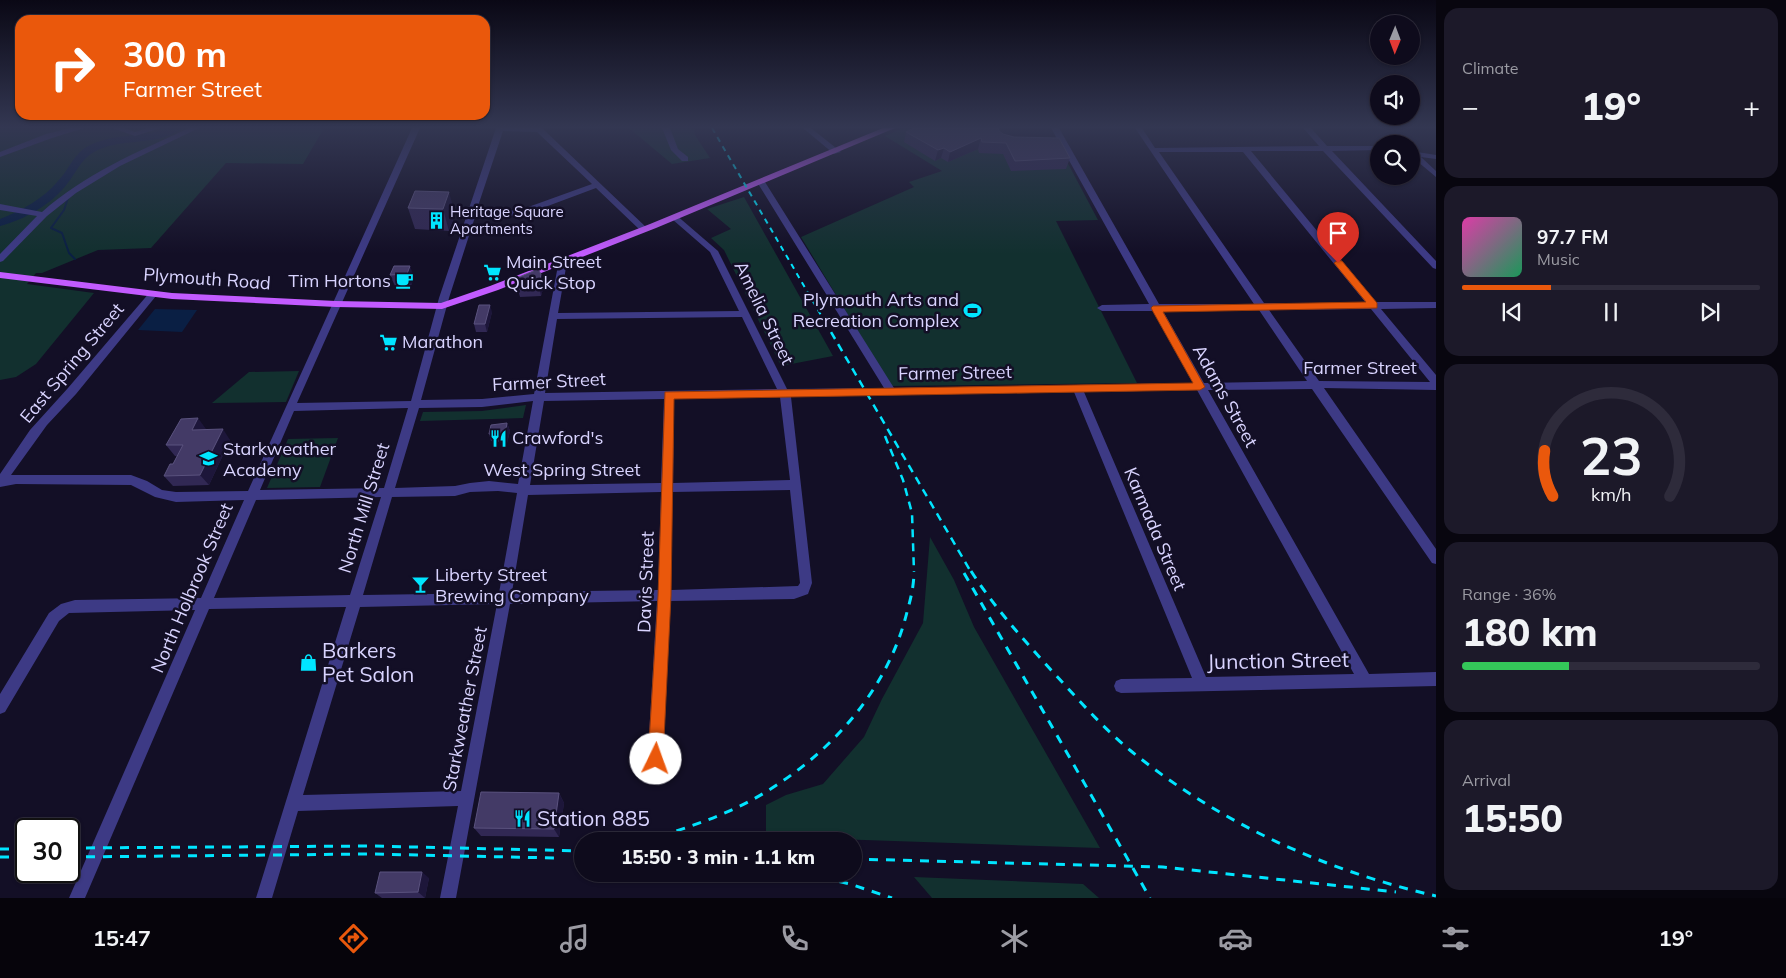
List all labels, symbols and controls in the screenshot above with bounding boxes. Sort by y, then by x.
north arrow [1370,15,1420,65]
map controls [1370,15,1420,185]
text: 300 m [123,32,227,76]
icon: right [40,35,105,100]
text: Climate [1462,58,1518,78]
text: Farmer Street [123,75,262,103]
button: sound [1370,75,1420,125]
text: 19° [1581,82,1641,130]
text: − [1462,89,1479,124]
text: + [1743,89,1760,124]
button: search [1370,135,1420,185]
place label: Heritage Square Apartments [450,202,564,238]
building icon: Heritage Square Apartments [426,211,446,231]
pin [1317,212,1359,263]
icon: arrive [1324,219,1352,247]
text: 97.7 FM [1537,225,1609,249]
text: Music [1537,249,1580,269]
place label: Main Street Quick Stop [506,250,602,294]
street label: Amelia Street [729,257,799,368]
supermarket icon: Main Street Quick Stop [482,262,502,282]
street label: Plymouth Road [143,263,272,294]
place label: Tim Hortons [288,269,391,292]
cafe icon: Tim Hortons [395,271,415,291]
place label: Plymouth Arts and Recreation Complex [793,288,959,332]
street label: East Spring Street [15,298,129,427]
icon: previous [1498,298,1526,326]
icon: pause [1597,298,1625,326]
icon: next [1696,298,1724,326]
sports icon: Plymouth Arts and Recreation Complex [963,300,983,320]
place label: Marathon [402,330,483,353]
supermarket icon: Marathon [378,332,398,352]
street label: Adams Street [1188,340,1263,451]
street label: Farmer Street [1303,356,1417,379]
street label: Farmer Street [898,360,1012,385]
street label: Farmer Street [492,367,606,396]
text: 23 [1580,423,1642,488]
place label: Crawford's [512,426,604,449]
restaurant icon: Crawford's [488,428,508,448]
place label: Starkweather Academy [223,437,337,481]
street label: North Mill Street [333,440,394,576]
school or university icon: Starkweather Academy [199,449,219,469]
street label: West Spring Street [483,458,641,481]
street label: Karmada Street [1119,464,1192,594]
text: km/h [1591,483,1631,505]
street label: North Holbrook Street [145,499,238,676]
street label: Davis Street [632,531,659,633]
place label: Liberty Street Brewing Company [435,563,589,607]
bar icon: Liberty Street Brewing Company [411,575,431,595]
text: Range · 36% [1462,584,1557,604]
text: 180 km [1462,608,1598,656]
street label: Starkweather Street [437,624,492,793]
place label: Barkers Pet Salon [322,637,414,687]
street label: Junction Street [1207,646,1349,674]
shop icon: Barkers Pet Salon [298,653,318,673]
position arrow [629,732,681,784]
text: Arrival [1462,770,1511,790]
text: 15:50 [1462,794,1563,842]
place label: Station 885 [537,805,650,831]
restaurant icon: Station 885 [513,809,533,829]
speed limit sign: 30 [15,818,80,883]
text: 15:50 · 3 min · 1.1 km [621,845,815,869]
icon: directions [336,921,371,956]
icon: music [557,921,592,956]
icon: phone [777,921,812,956]
icon: climate [997,921,1032,956]
icon: car [1218,921,1253,956]
icon: filters [1438,921,1473,956]
text: 15:47 [93,924,151,952]
text: 19° [1658,924,1693,952]

